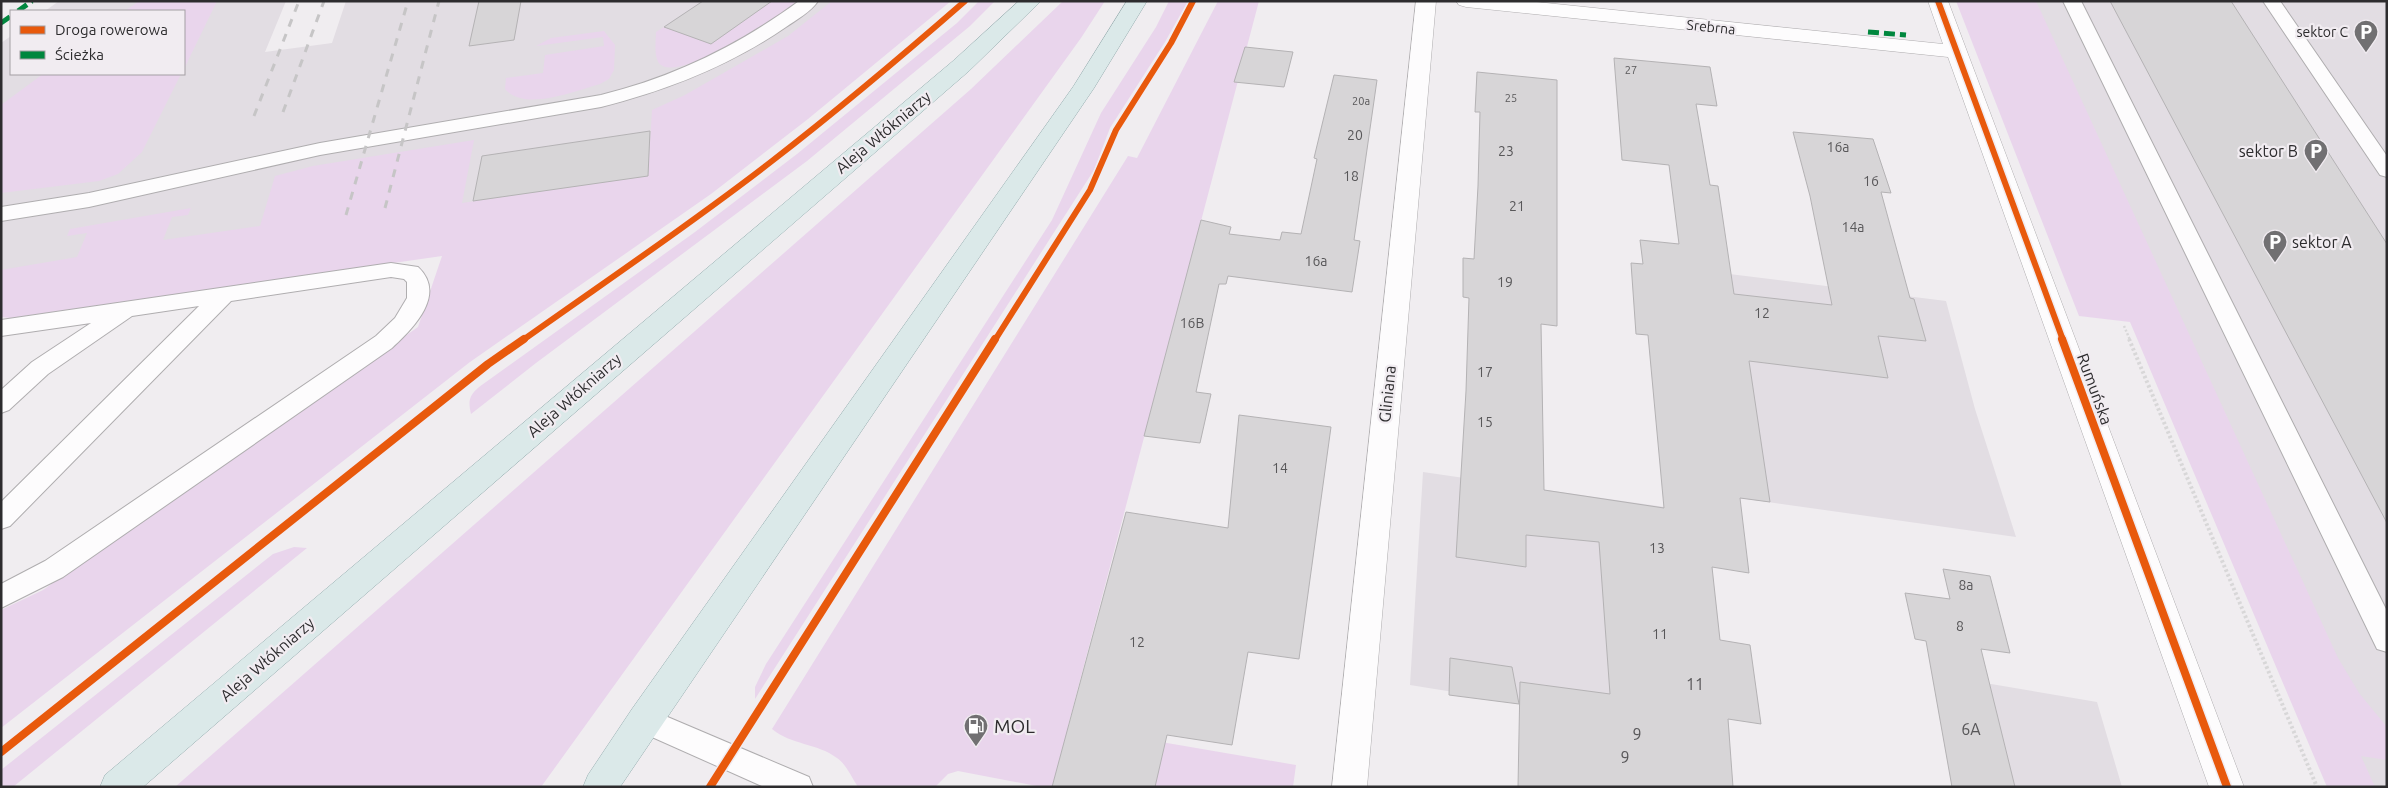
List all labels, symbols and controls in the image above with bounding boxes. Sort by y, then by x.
legend [10,10,185,75]
street label: Srebrna [1686,16,1736,38]
parking icon: sektor C [2353,19,2379,53]
text: Droga rowerowa [55,21,168,38]
place label: sektor C [2296,24,2348,40]
text: Ścieżka [55,46,104,63]
house number: 27 [1625,64,1637,76]
street label: Aleja Włókniarzy [832,87,934,177]
house number: 25 [1505,92,1517,104]
house number: 20a [1352,95,1370,107]
house number: 20 [1347,127,1363,143]
parking icon: sektor B [2303,138,2329,172]
house number: 16a [1827,139,1850,155]
place label: sektor B [2239,142,2298,160]
house number: 23 [1498,143,1514,159]
house number: 18 [1343,168,1359,184]
house number: 16 [1863,173,1879,189]
house number: 21 [1509,198,1525,214]
house number: 14a [1842,219,1865,235]
parking icon: sektor A [2262,229,2288,263]
place label: sektor A [2292,233,2352,251]
house number: 16a [1305,253,1328,269]
house number: 19 [1497,274,1513,290]
house number: 12 [1754,305,1770,321]
house number: 16B [1180,315,1204,331]
street label: Aleja Włókniarzy [524,349,625,441]
street label: Rumuńska [2074,351,2116,427]
house number: 17 [1477,364,1493,380]
street label: Gliniana [1375,365,1399,423]
house number: 15 [1477,414,1493,430]
house number: 14 [1272,460,1288,476]
house number: 13 [1649,540,1665,556]
house number: 8a [1958,577,1974,593]
street label: Aleja Włókniarzy [217,613,318,705]
house number: 8 [1956,618,1964,634]
house number: 11 [1652,626,1668,642]
house number: 12 [1129,634,1145,650]
house number: 11 [1686,675,1704,693]
fuel station icon: MOL [963,713,989,747]
place label: MOL [994,715,1035,737]
house number: 6A [1961,720,1981,738]
house number: 9 [1632,725,1642,743]
house number: 9 [1620,748,1630,766]

